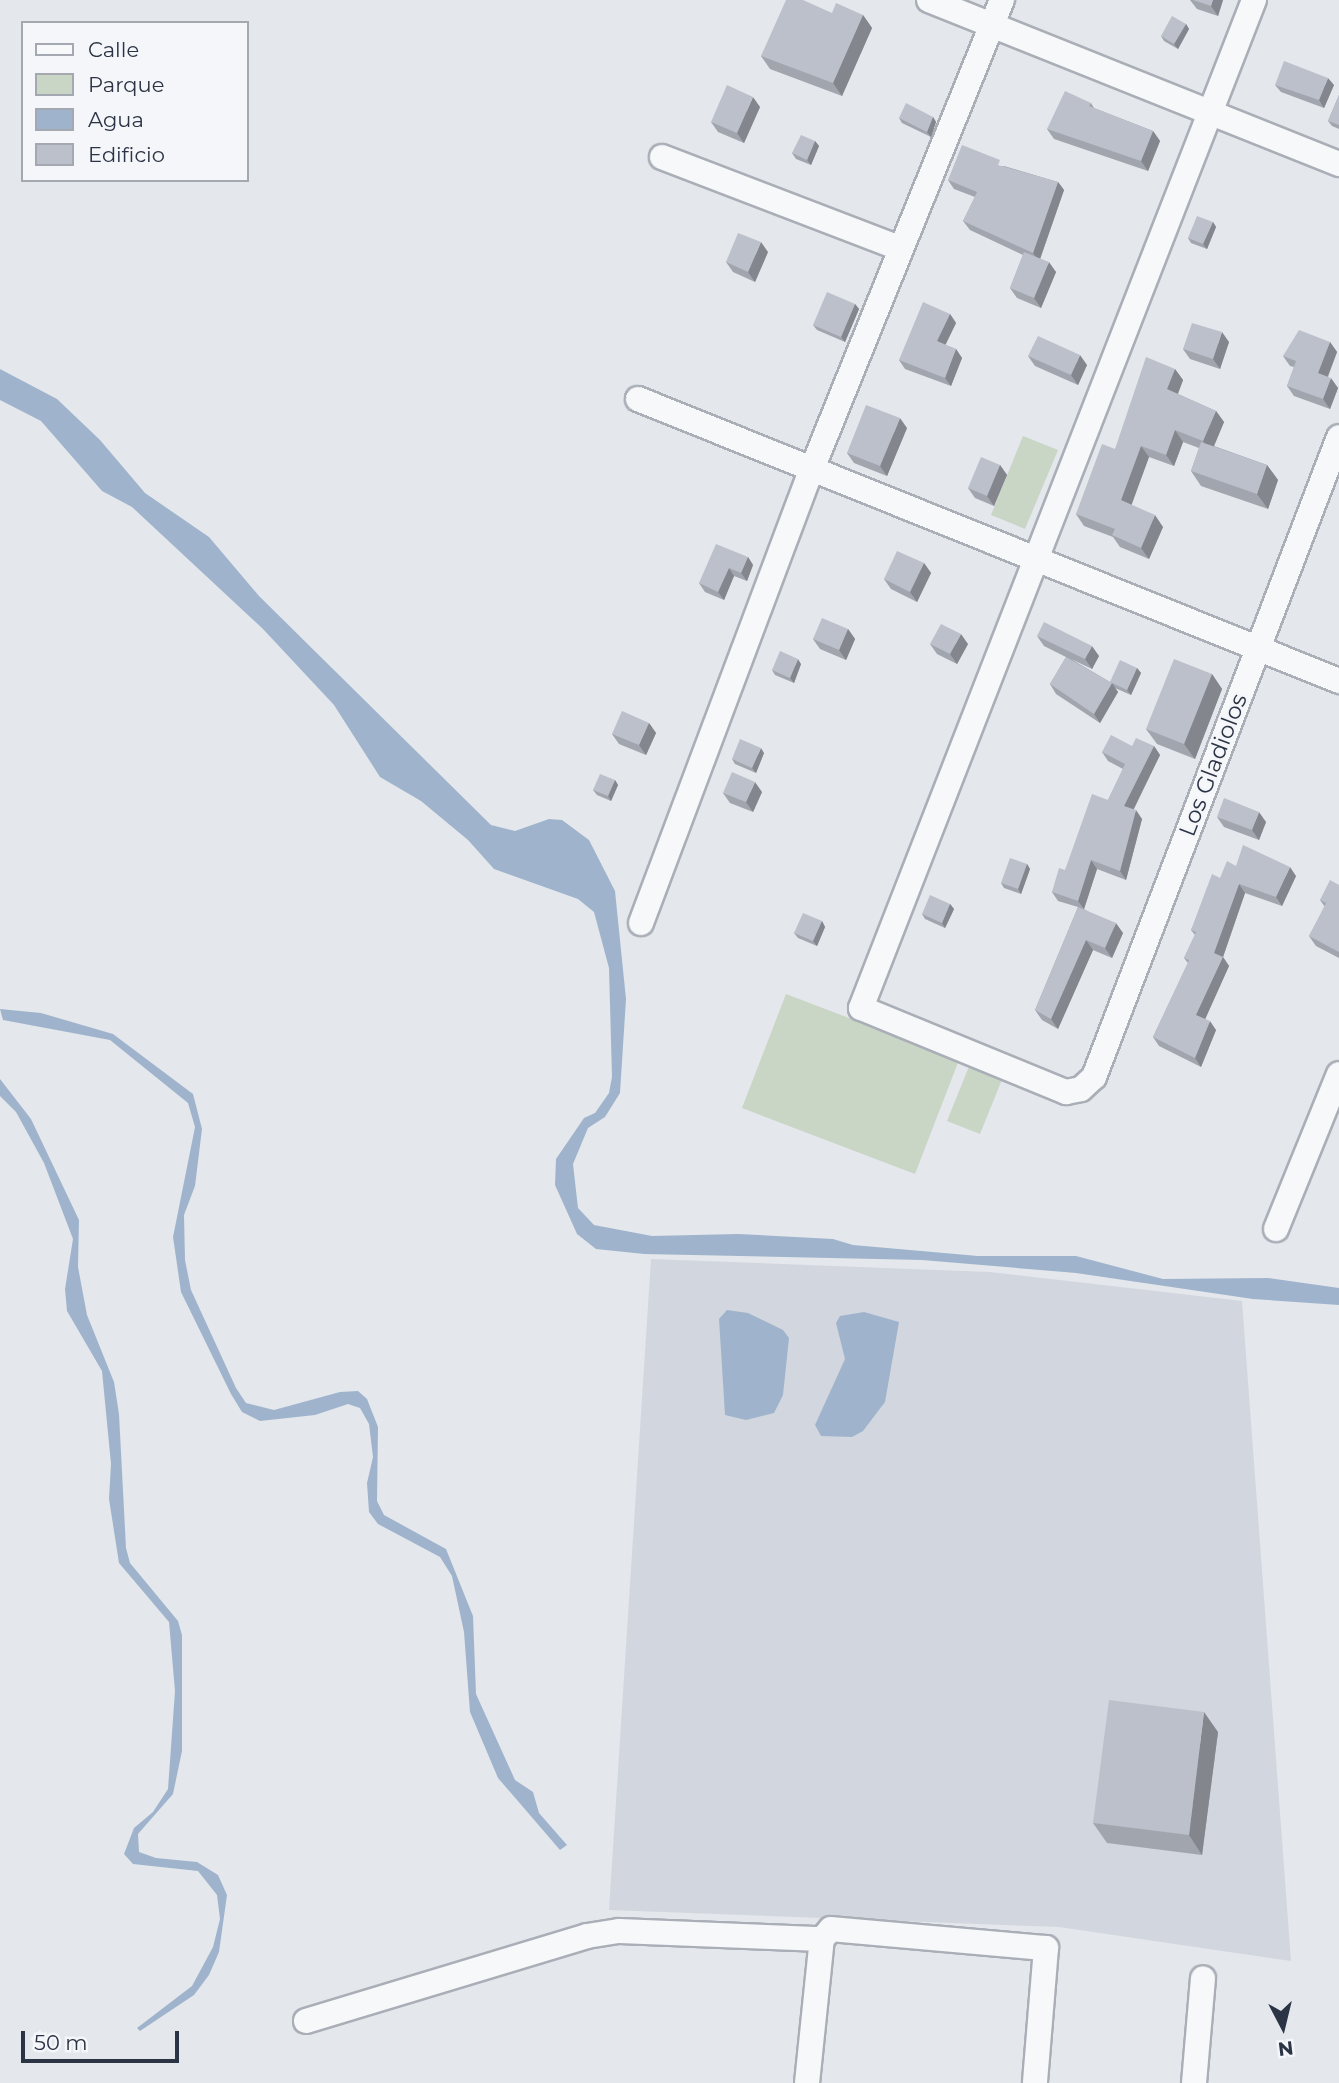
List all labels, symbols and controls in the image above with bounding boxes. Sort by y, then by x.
legend [21,21,248,182]
text: Calle [88,37,139,62]
text: Parque [88,72,164,97]
text: Agua [88,107,144,132]
text: Edificio [88,142,165,167]
street label: Los Gladiolos [1173,690,1253,840]
north arrow [1248,1992,1318,2062]
scale bar [24,2016,182,2060]
text: 50 m [34,2030,88,2055]
text: N [1277,2036,1295,2061]

